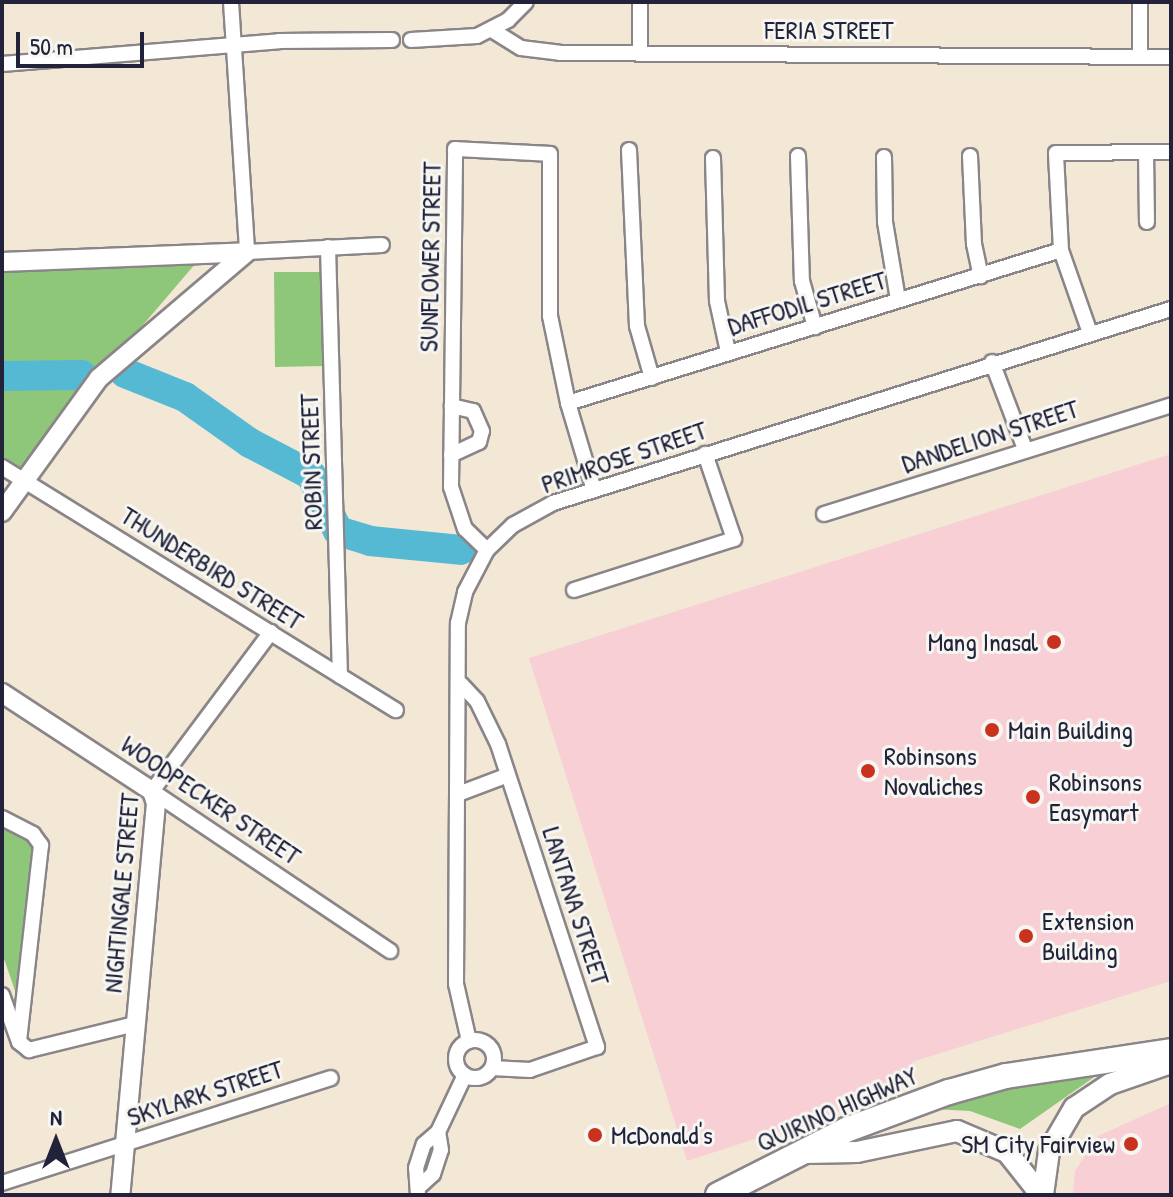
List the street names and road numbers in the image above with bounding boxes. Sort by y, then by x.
street label: FERIA STREET [765,14,893,46]
street label: SUNFLOWER STREET [413,162,447,352]
street label: DAFFODIL STREET [724,264,890,342]
street label: ROBIN STREET [293,393,329,531]
street label: DANDELION STREET [898,393,1082,479]
street label: PRIMROSE STREET [537,414,711,500]
street label: THUNDERBIRD STREET [115,500,309,636]
street label: WOODPECKER STREET [115,729,307,871]
street label: NIGHTINGALE STREET [97,792,145,994]
street label: LANTANA STREET [536,823,616,989]
street label: SKYLARK STREET [123,1053,287,1133]
street label: QUIRINO HIGHWAY [752,1060,922,1158]

